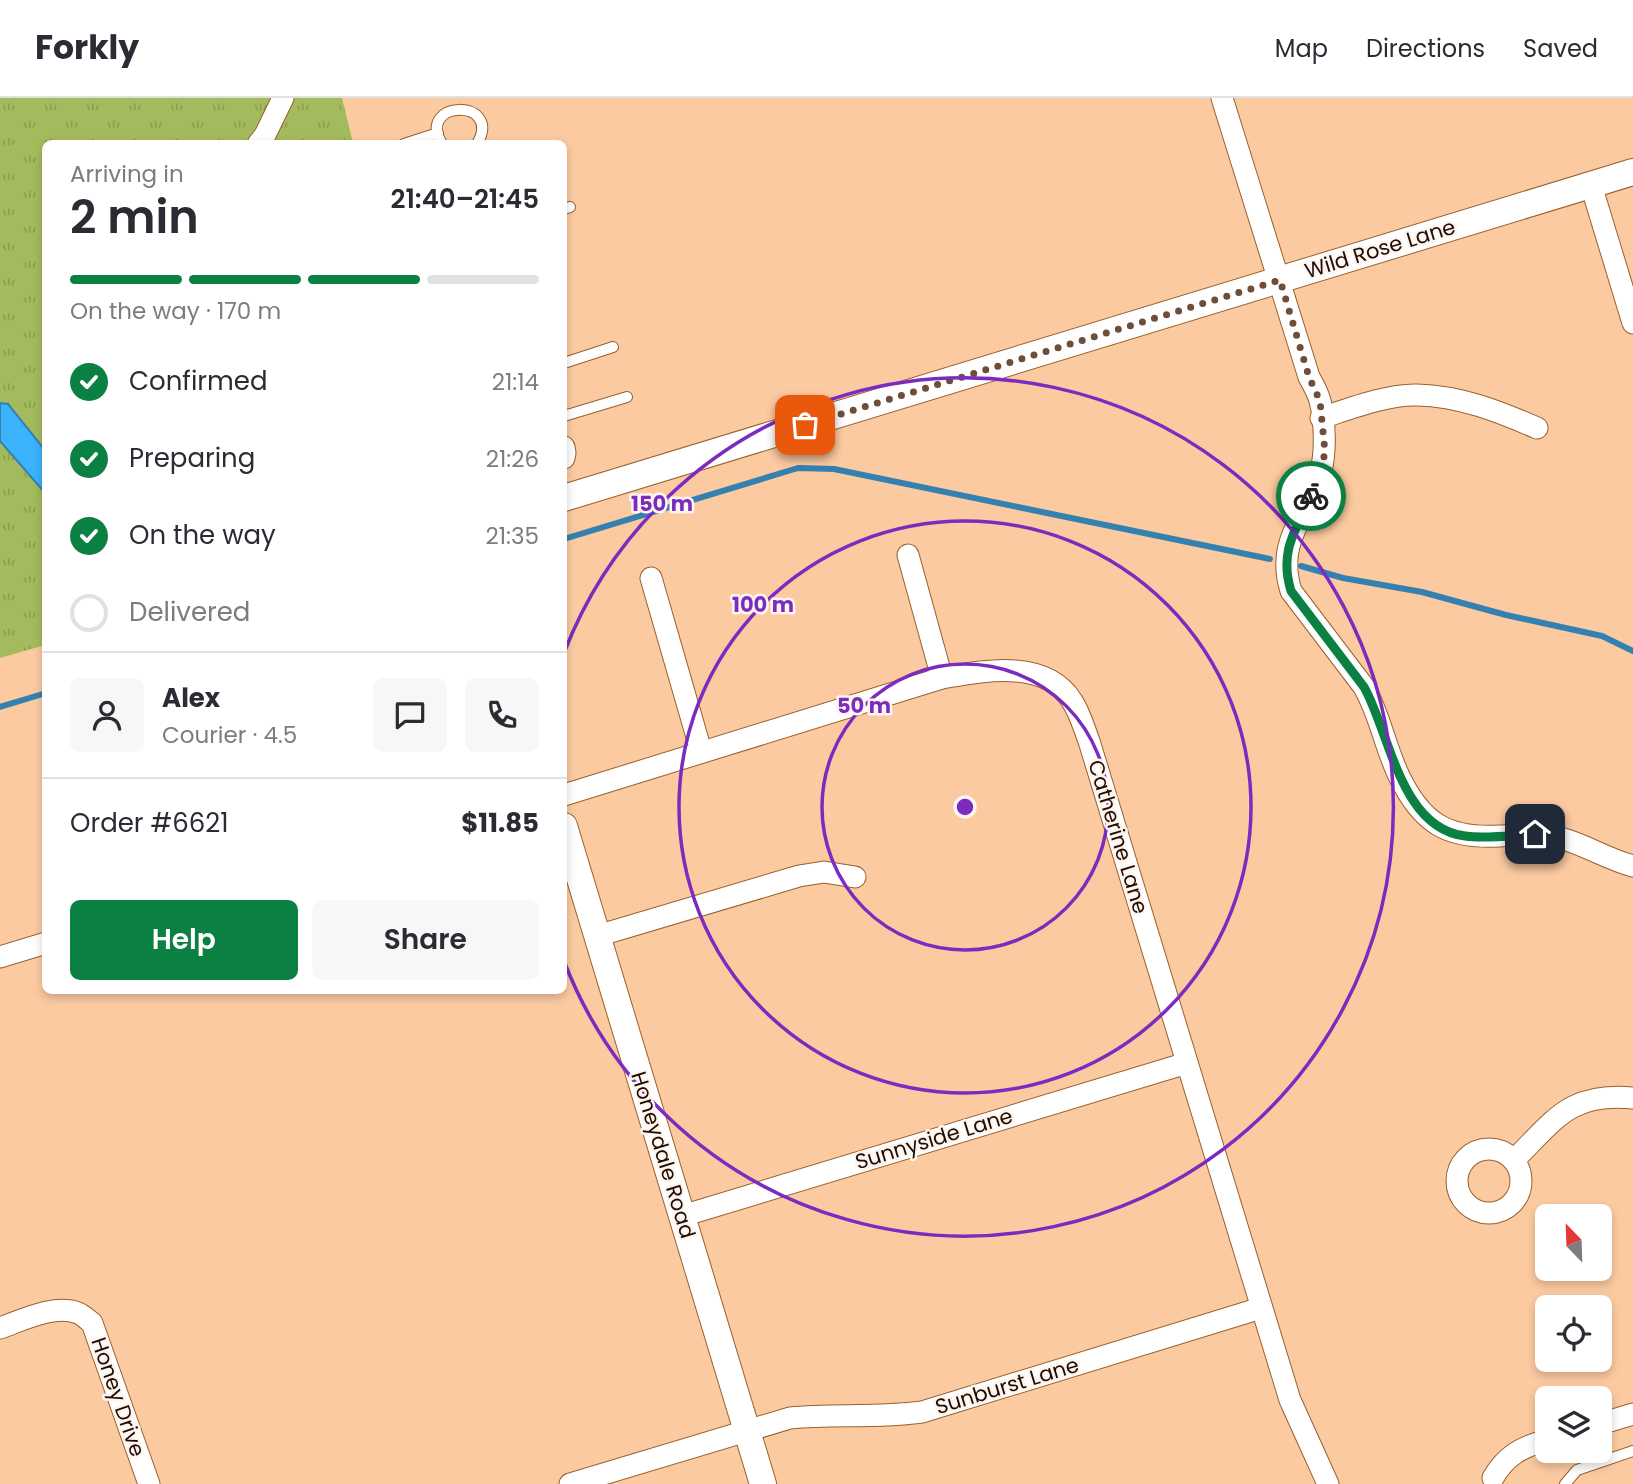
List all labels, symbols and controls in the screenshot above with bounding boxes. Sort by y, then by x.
text: Forkly [35,24,139,71]
text: Map [1275,32,1328,65]
text: Directions [1366,32,1485,65]
text: Saved [1523,32,1598,65]
text: Arriving in [70,158,184,190]
text: 21:40–21:45 [390,181,539,217]
text: 2 min [70,185,199,249]
street label: Wild Rose Lane [1301,212,1459,285]
text: On the way · 170 m [70,295,281,327]
icon: check [70,363,108,401]
text: Confirmed [129,363,267,399]
text: 21:14 [492,366,539,398]
pin [775,395,835,455]
icon: bag [786,406,824,444]
icon: check [70,440,108,478]
text: Preparing [129,440,255,476]
text: 21:26 [486,443,539,475]
courier [1276,461,1346,531]
icon: bike [1292,477,1330,515]
text: 150 m [631,489,693,518]
icon: check [70,517,108,555]
text: On the way [129,517,276,553]
text: 21:35 [486,520,539,552]
text: 100 m [732,590,794,619]
text: Delivered [129,594,250,630]
button: person [70,678,144,752]
button: chat [373,678,447,752]
button: phone [465,678,539,752]
text: Alex [162,680,220,716]
text: 50 m [837,691,891,720]
text: Courier · 4.5 [162,719,297,751]
street label: Catherine Lane [1081,756,1156,917]
centre of rings [953,795,977,819]
pin [1505,804,1565,864]
text: Order #6621 [70,805,229,841]
text: $11.85 [461,805,539,841]
icon: home [1516,815,1554,853]
button: Help [70,900,298,980]
button: Share [312,900,539,980]
street label: Honeydale Road [624,1068,703,1242]
street label: Sunnyside Lane [852,1101,1016,1176]
north arrow [1535,1204,1612,1281]
map controls [1535,1204,1612,1463]
button: locate [1535,1295,1612,1372]
street label: Honey Drive [84,1333,152,1460]
street label: Sunburst Lane [932,1350,1082,1421]
button: layers [1535,1386,1612,1463]

